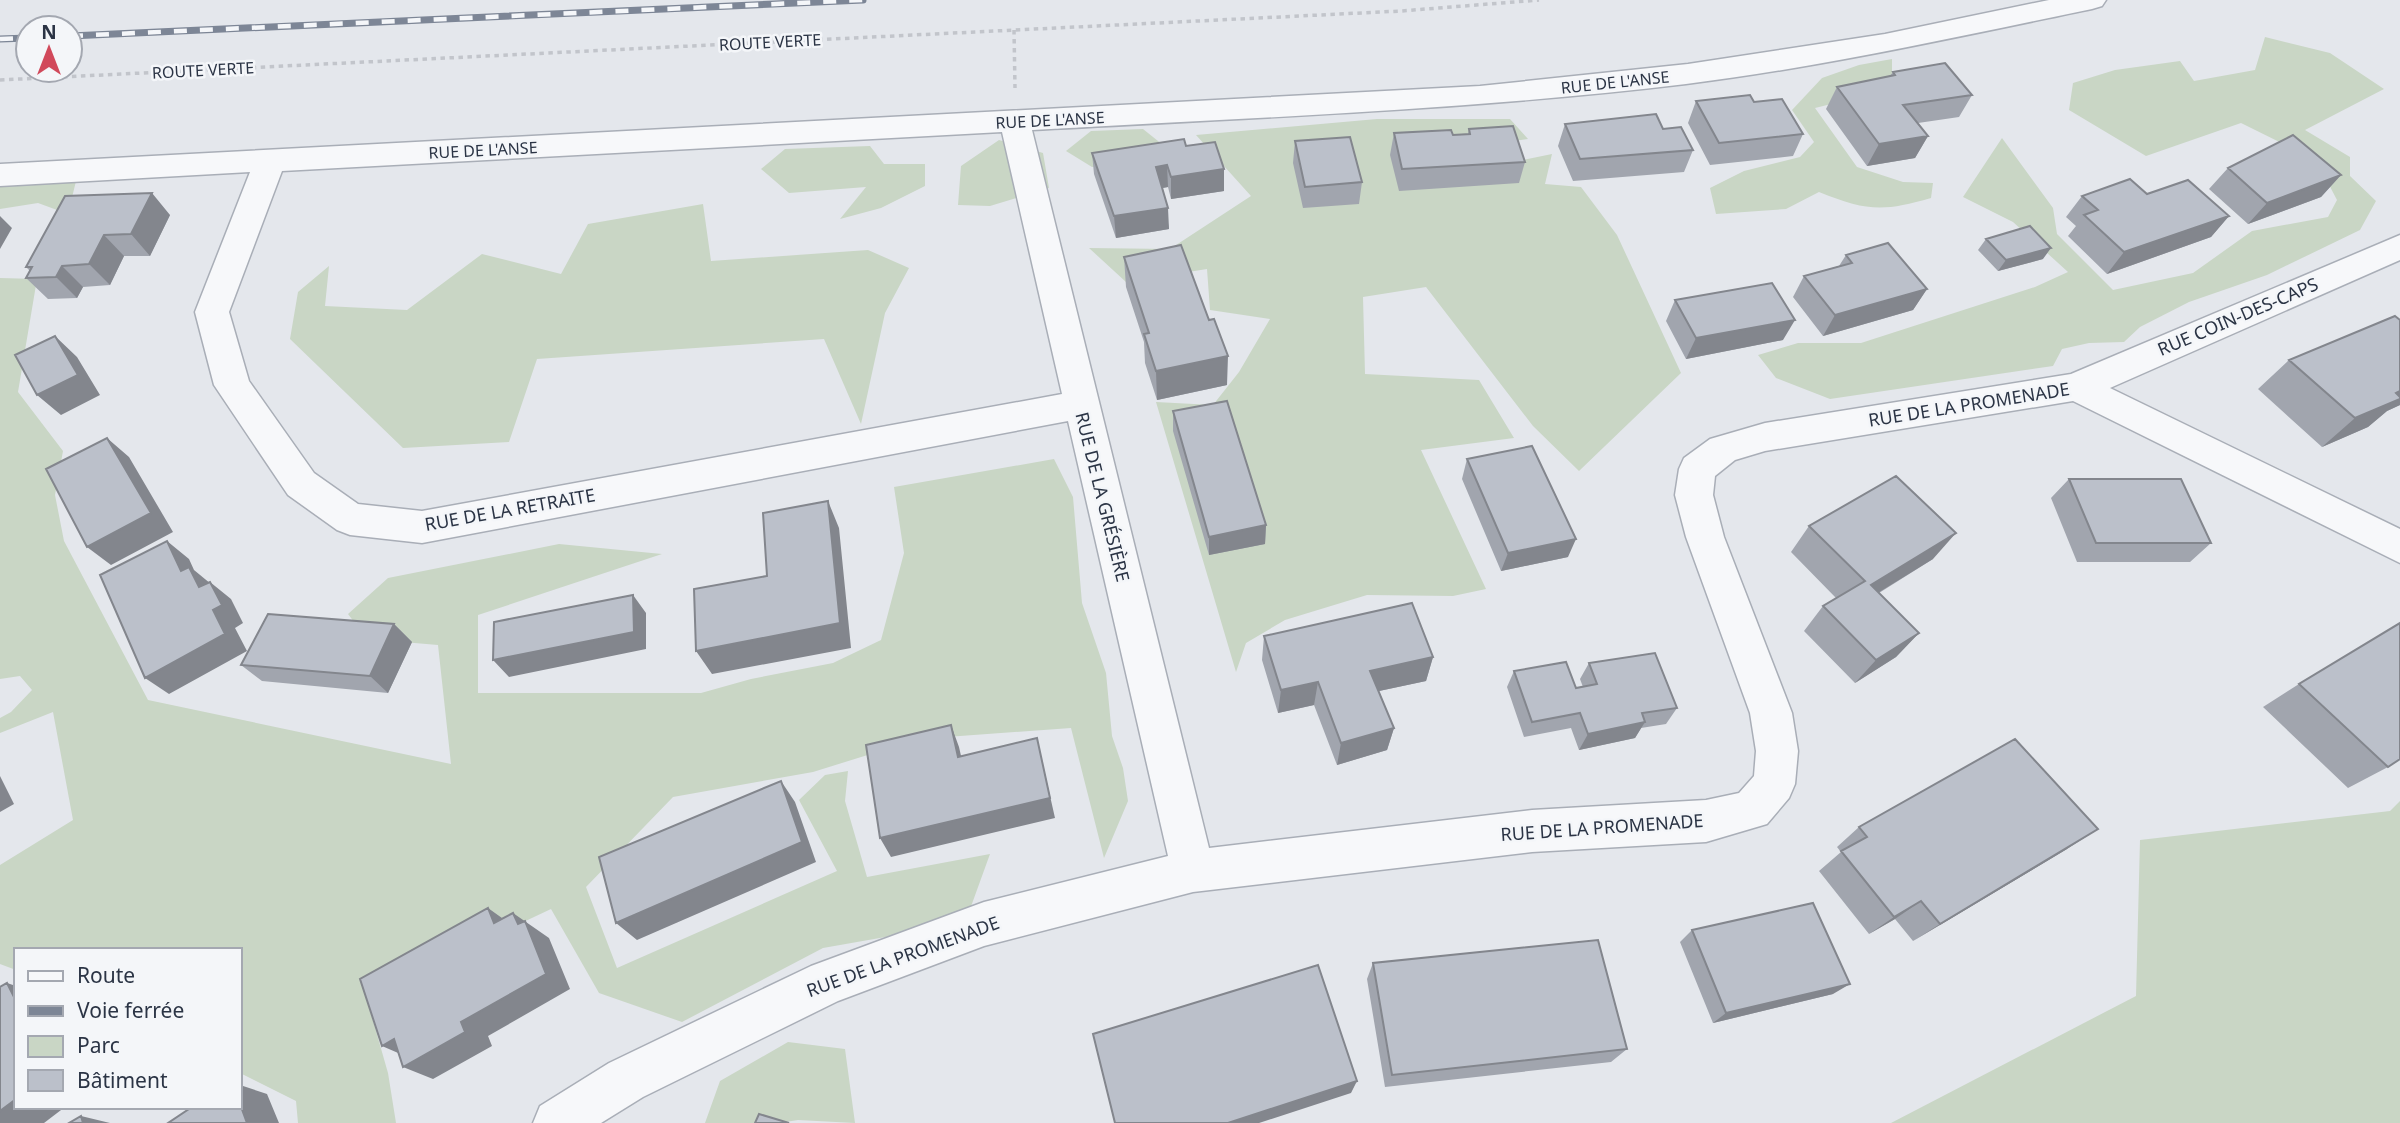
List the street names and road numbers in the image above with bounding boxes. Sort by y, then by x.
street label: ROUTE VERTE [718,28,822,56]
street label: ROUTE VERTE [151,56,255,84]
street label: RUE DE L'ANSE [1560,65,1670,99]
street label: RUE DE L'ANSE [995,106,1105,134]
street label: RUE DE L'ANSE [428,136,538,164]
street label: RUE COIN-DES-CAPS [2154,271,2322,361]
street label: RUE DE LA PROMENADE [1867,376,2071,432]
street label: RUE DE LA GRÉSIÈRE [1070,409,1136,584]
street label: RUE DE LA RETRAITE [423,482,597,536]
street label: RUE DE LA PROMENADE [1500,808,1704,846]
street label: RUE DE LA PROMENADE [803,910,1002,1002]

